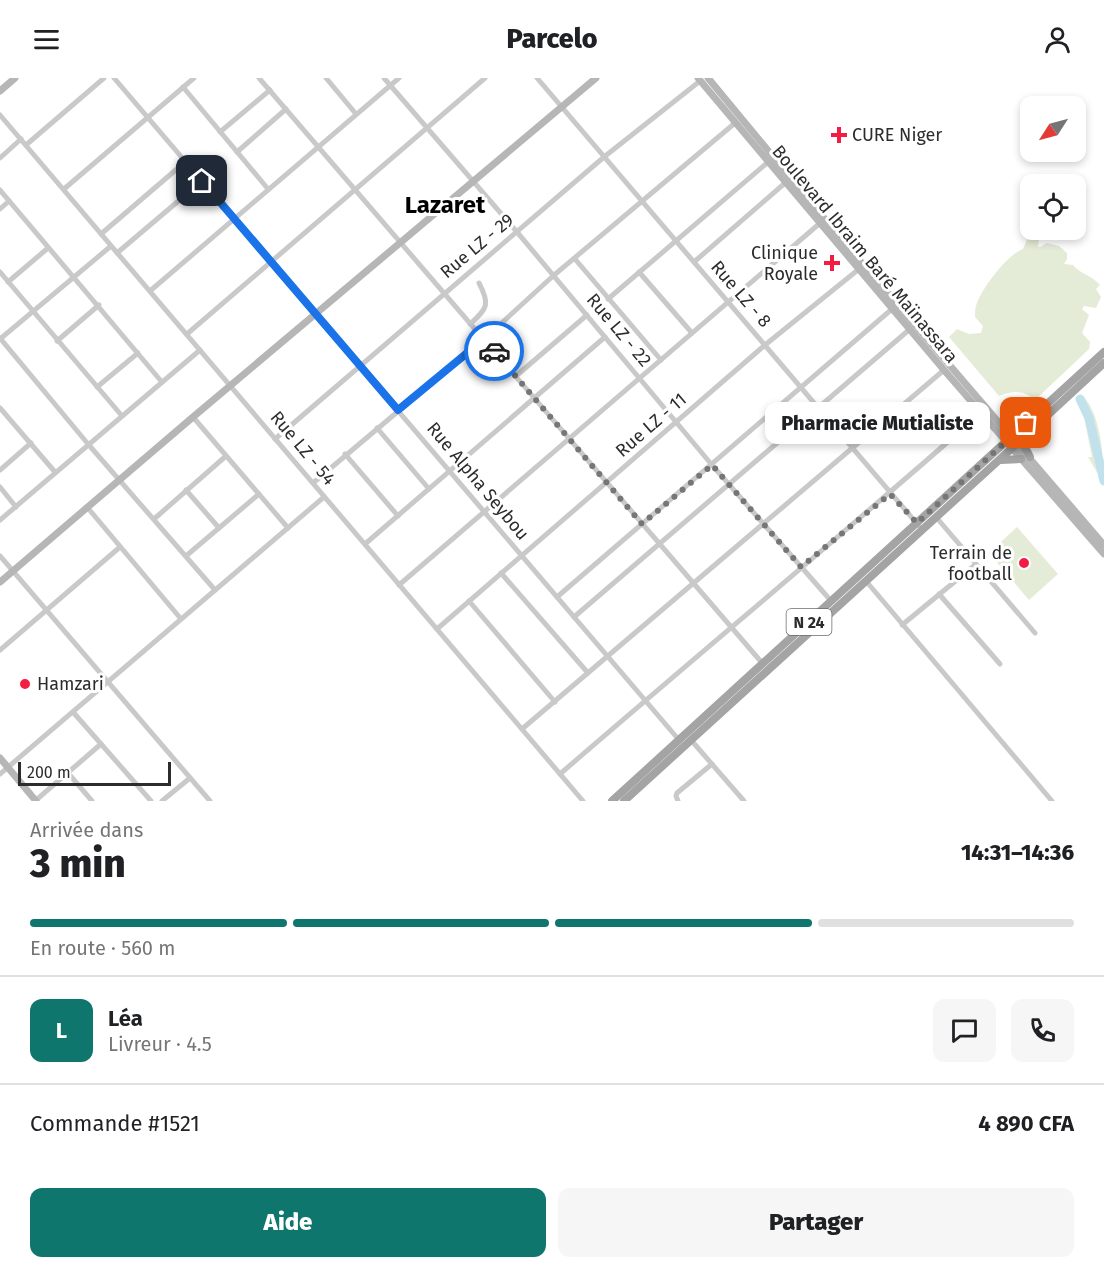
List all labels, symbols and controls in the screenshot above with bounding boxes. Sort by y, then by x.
icon: menu [30,23,63,56]
text: Parcelo [506,23,598,55]
icon: person [1041,23,1074,56]
north arrow [1020,96,1086,162]
map controls [1020,96,1086,240]
place label: CURE Niger [852,124,942,146]
marker: CURE Niger [830,126,848,144]
street label: Boulevard Ibraim Baré Maïnassara [767,141,963,367]
pin [176,155,227,206]
icon: home [185,164,218,197]
button: locate [1020,174,1086,240]
district label: Lazaret [405,191,486,219]
street label: Rue LZ - 29 [436,209,518,283]
place label: Clinique Royale [751,242,818,285]
marker: Clinique Royale [823,254,841,272]
street label: Rue LZ - 8 [706,256,776,332]
street label: Rue LZ - 22 [582,289,656,371]
courier [464,321,524,381]
icon: car [478,335,511,368]
street label: Rue LZ - 11 [611,388,691,462]
pin [1000,397,1051,448]
callout: Pharmacie Mutialiste [765,402,990,444]
icon: bag [1009,406,1042,439]
street label: Rue LZ - 54 [266,407,341,490]
text: Pharmacie Mutialiste [781,411,974,435]
street label: Rue Alpha Seybou [422,417,534,545]
place label: Terrain de football [930,542,1012,585]
marker: Terrain de football [1017,556,1031,570]
road number: N 24 [786,609,832,635]
place label: Hamzari [37,673,104,695]
marker: Hamzari [18,677,32,691]
scale bar [18,759,171,786]
text: 200 m [27,763,71,782]
text: Arrivée dans [30,818,143,842]
text: 14:31–14:36 [961,839,1074,866]
text: 3 min [30,841,126,887]
text: En route · 560 m [30,936,175,960]
button: chat [933,999,996,1062]
button: phone [1011,999,1074,1062]
text: Léa [108,1005,143,1032]
text: L [56,1017,67,1044]
text: Livreur · 4.5 [108,1032,212,1056]
text: Commande #1521 [30,1110,200,1137]
text: 4 890 CFA [978,1110,1074,1137]
button: Aide [30,1188,546,1257]
button: Partager [558,1188,1074,1257]

